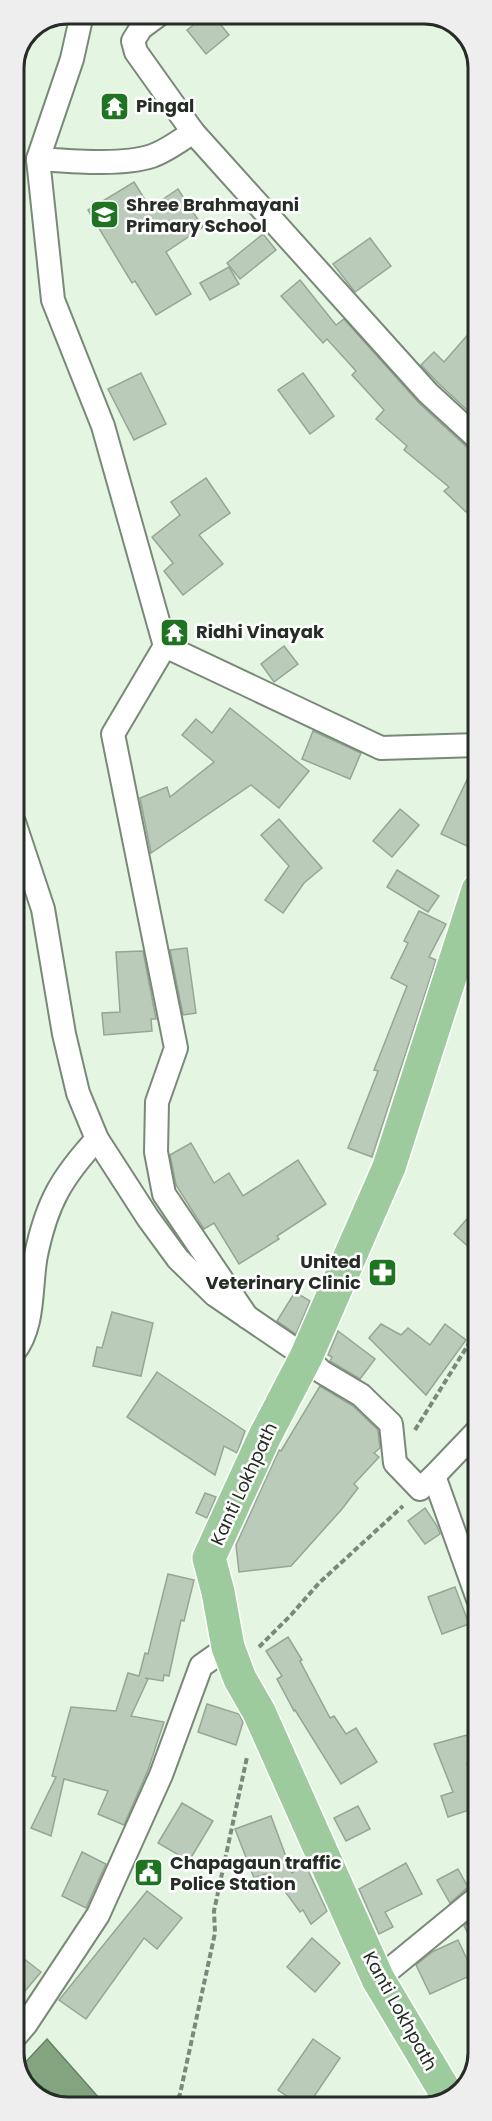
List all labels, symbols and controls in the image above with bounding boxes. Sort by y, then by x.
temple icon: Pingal [99,90,131,122]
place label: Pingal [136,93,194,118]
place label: Shree Brahmayani Primary School [126,192,299,238]
school or university icon: Shree Brahmayani Primary School [89,199,121,231]
temple icon: Ridhi Vinayak [159,616,191,648]
place label: Ridhi Vinayak [196,619,325,644]
place label: United Veterinary Clinic [205,1249,361,1295]
pharmacy icon: United Veterinary Clinic [366,1256,398,1288]
street label: Kanti Lokhpath [204,1418,283,1549]
place label: Chapagaun traffic Police Station [170,1850,342,1896]
public building icon: Chapagaun traffic Police Station [133,1857,165,1889]
street label: Kanti Lokhpath [357,1947,444,2075]

